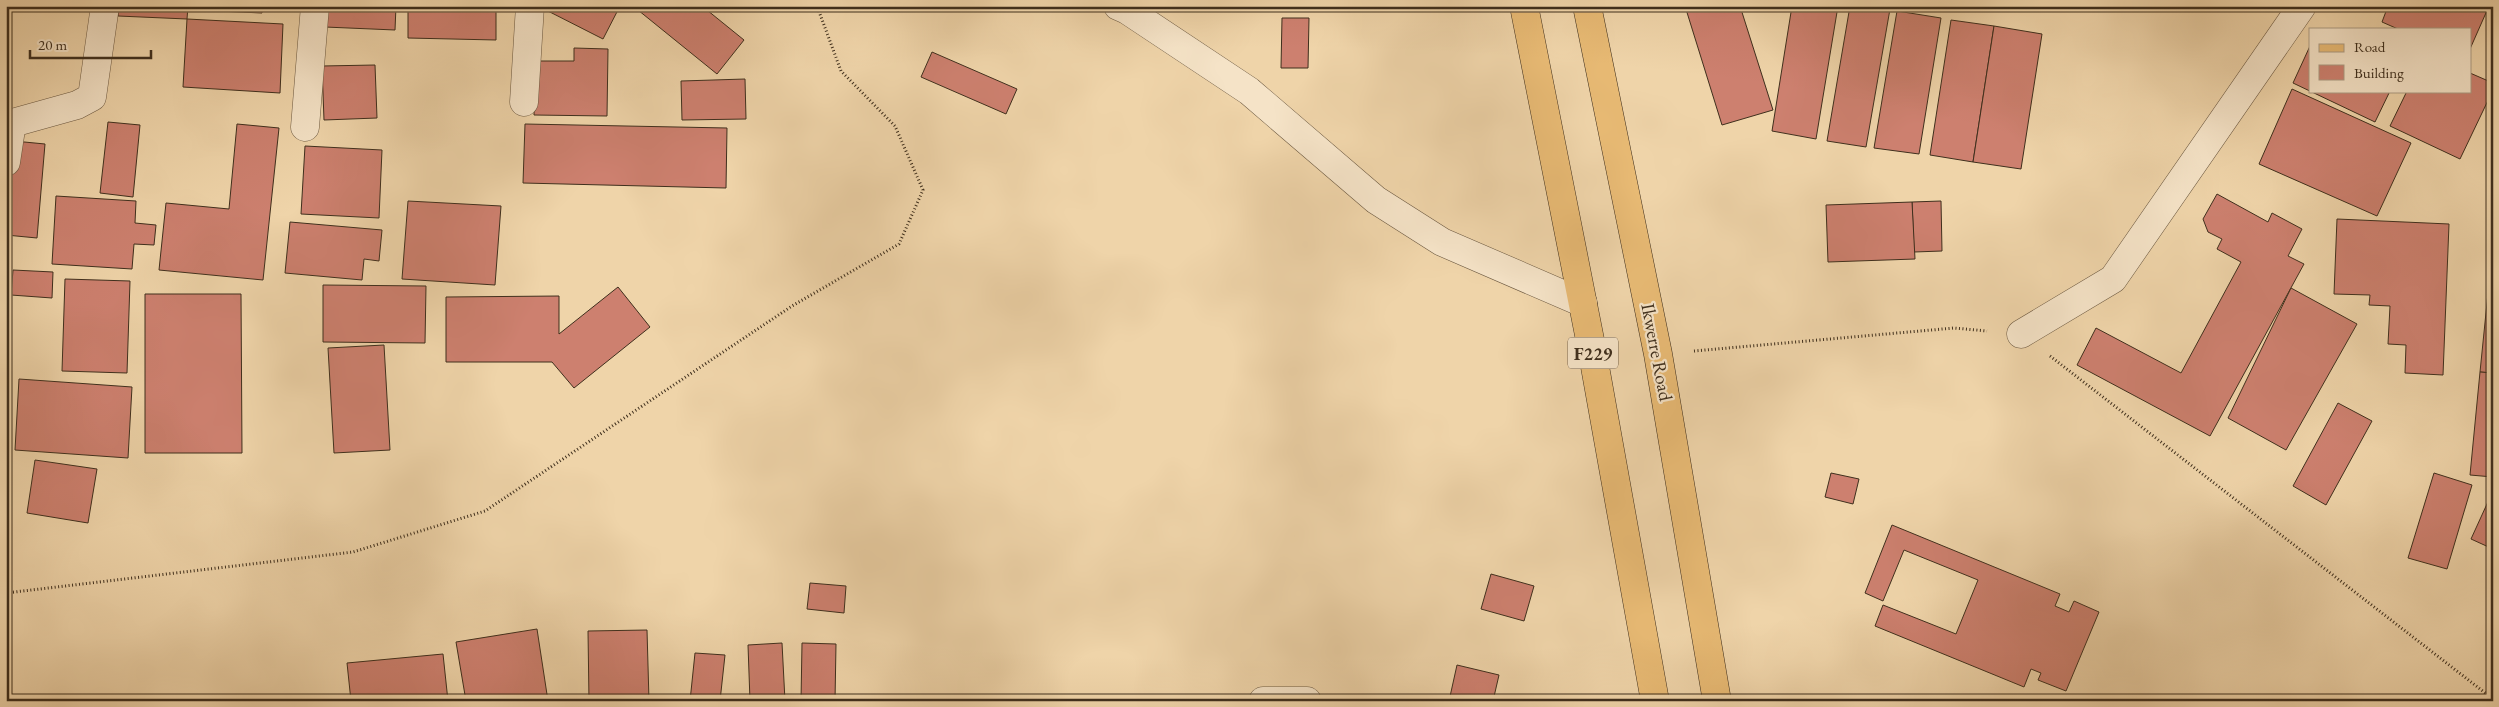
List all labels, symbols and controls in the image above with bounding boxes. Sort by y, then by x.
scale bar [30,28,151,60]
legend [2309,28,2472,92]
text: 20 m [38,35,67,54]
text: Road [2354,37,2386,56]
text: Building [2354,63,2404,82]
street label: Ikwerre Road [1635,301,1679,403]
road number: F229 [1568,338,1618,368]

